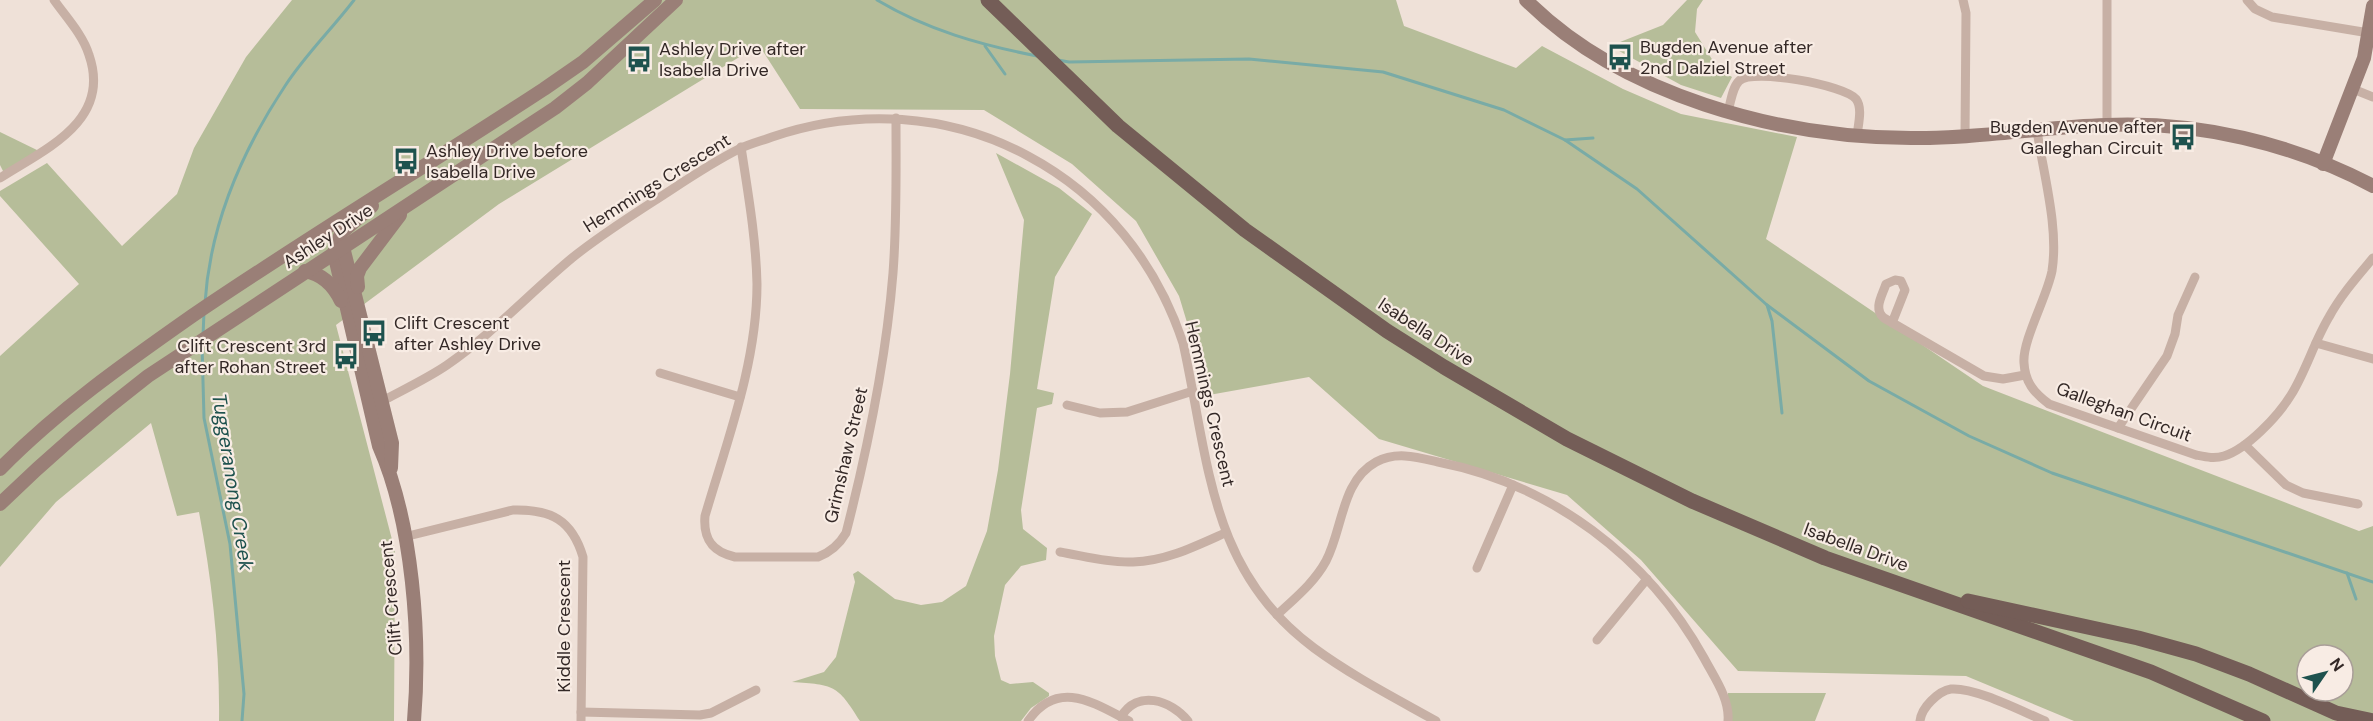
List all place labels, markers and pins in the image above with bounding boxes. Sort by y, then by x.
place label: Bugden Avenue after 2nd Dalziel Street [1640,35,1813,80]
place label: Ashley Drive after Isabella Drive [659,37,806,82]
bus stop icon: Bugden Avenue after 2nd Dalziel Street [1605,42,1635,72]
bus stop icon: Ashley Drive after Isabella Drive [624,44,654,74]
place label: Bugden Avenue after Galleghan Circuit [1990,115,2163,160]
bus stop icon: Bugden Avenue after Galleghan Circuit [2168,122,2198,152]
place label: Ashley Drive before Isabella Drive [426,139,588,184]
bus stop icon: Ashley Drive before Isabella Drive [391,146,421,176]
place label: Clift Crescent after Ashley Drive [394,311,541,356]
bus stop icon: Clift Crescent after Ashley Drive [359,318,389,348]
place label: Clift Crescent 3rd after Rohan Street [175,334,326,379]
bus stop icon: Clift Crescent 3rd after Rohan Street [331,341,361,371]

